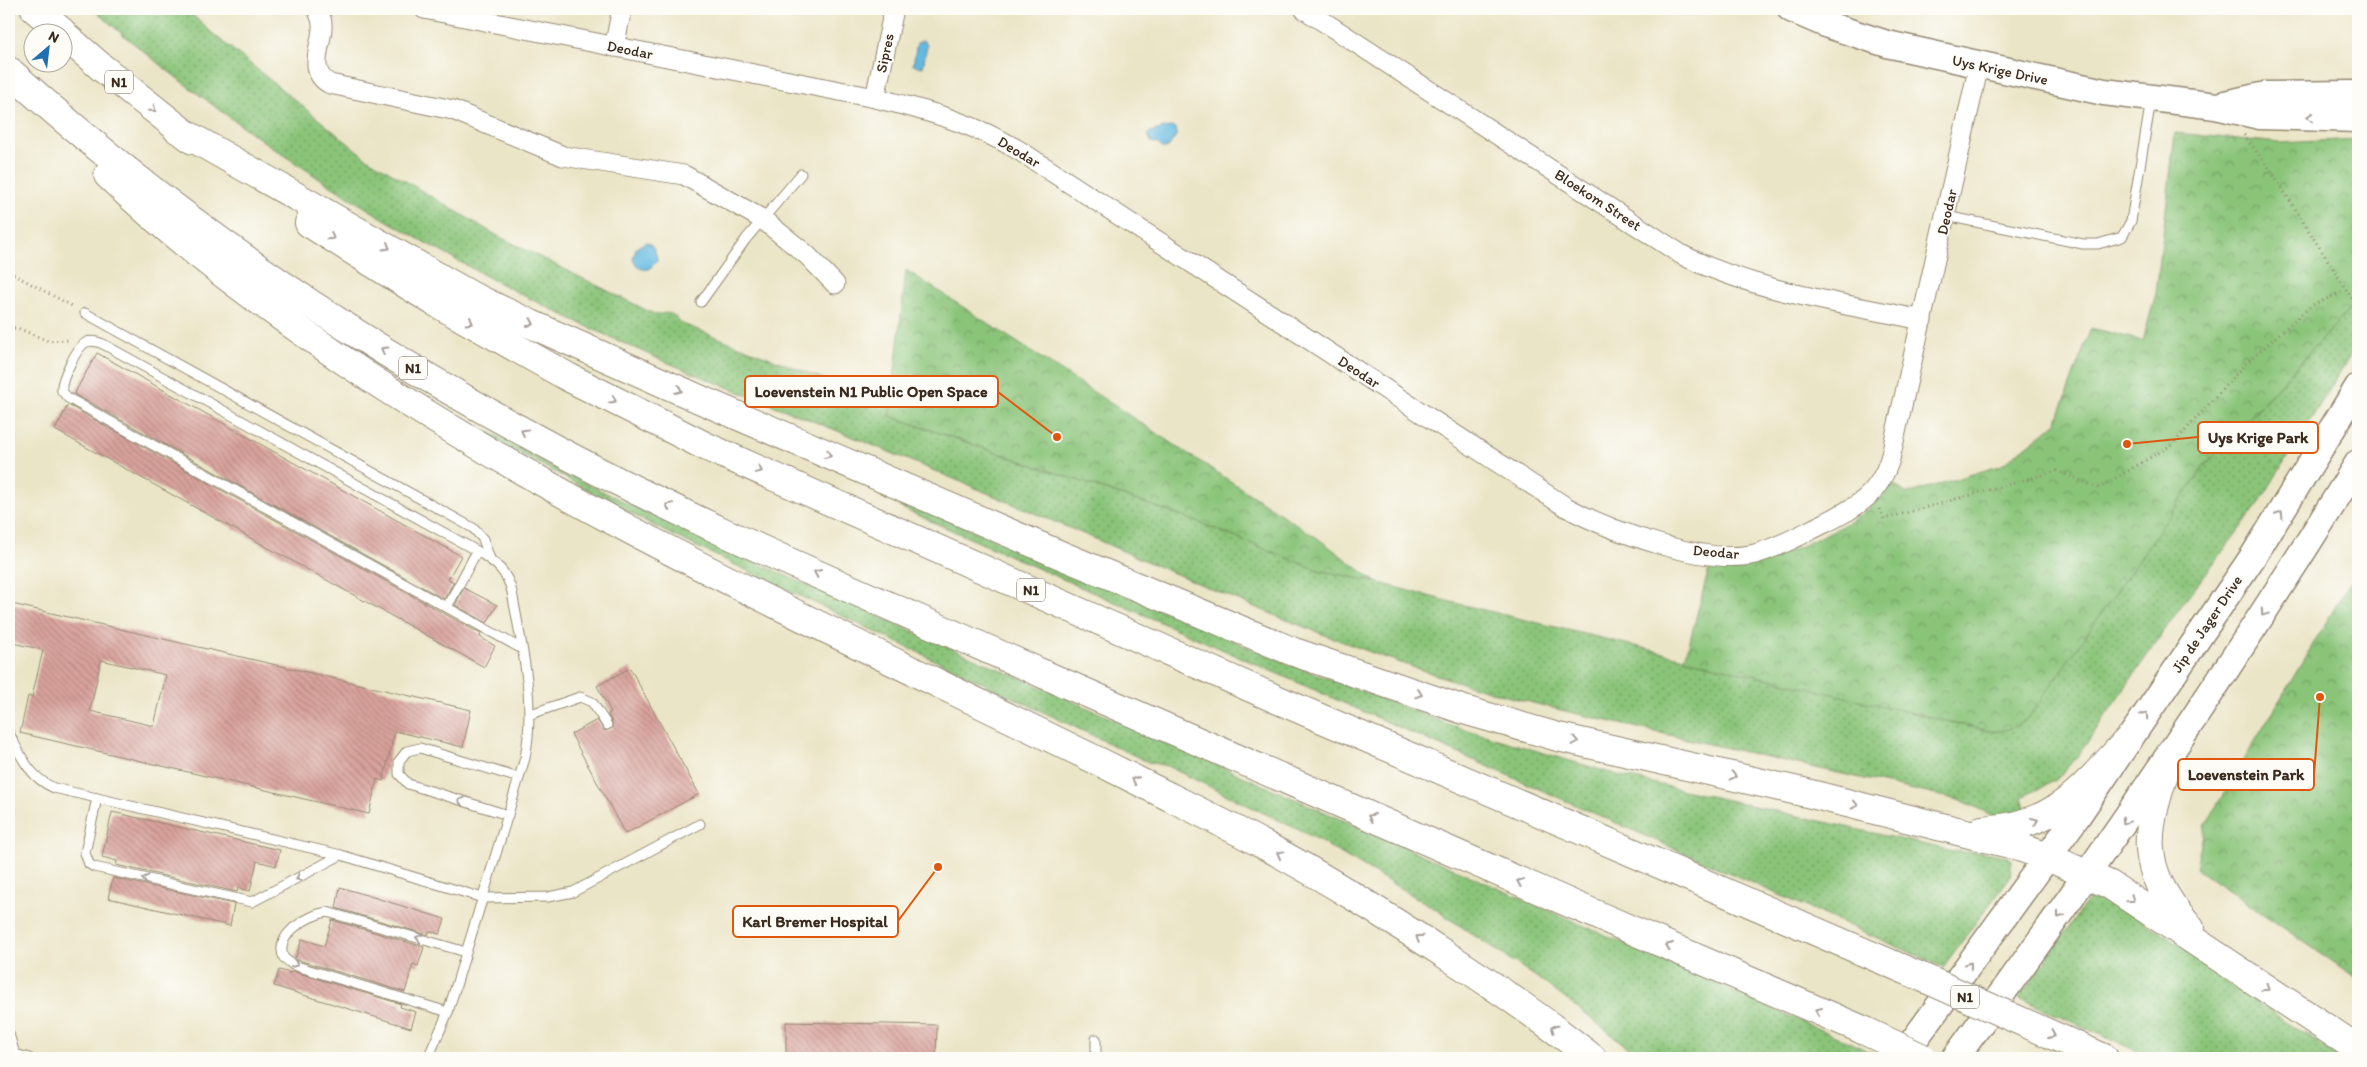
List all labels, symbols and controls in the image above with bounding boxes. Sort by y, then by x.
north arrow [22,22,72,72]
text: N [46,27,62,47]
street label: Sipres [872,31,898,74]
street label: Deodar [605,37,655,63]
street label: Uys Krige Drive [1950,51,2050,89]
road number: N1 [105,70,133,94]
one-way arrow [148,104,157,113]
one-way arrow [2305,112,2313,123]
street label: Deodar [994,132,1044,172]
street label: Bloekom Street [1551,165,1645,235]
street label: Deodar [1933,187,1961,237]
one-way arrow [326,231,335,241]
one-way arrow [382,241,391,251]
one-way arrow [465,316,474,326]
one-way arrow [526,317,535,328]
one-way arrow [380,347,389,357]
street label: Deodar [1335,352,1384,392]
road number: N1 [399,356,427,379]
callout: Loevenstein N1 Public Open Space [745,376,998,407]
text: Loevenstein N1 Public Open Space [754,382,988,402]
one-way arrow [674,384,683,395]
one-way arrow [607,394,616,404]
callout: Uys Krige Park [2198,422,2318,453]
one-way arrow [521,428,530,438]
text: Uys Krige Park [2208,428,2309,448]
one-way arrow [823,449,832,459]
one-way arrow [754,463,763,474]
one-way arrow [665,502,674,512]
one-way arrow [2273,510,2283,519]
street label: Deodar [1692,541,1740,563]
one-way arrow [813,568,822,579]
street label: Jip de Jager Drive [2168,572,2246,676]
road number: N1 [1017,578,1045,602]
one-way arrow [2260,608,2270,617]
one-way arrow [1414,689,1423,699]
one-way arrow [2139,712,2148,721]
one-way arrow [1570,735,1579,745]
callout: Loevenstein Park [2178,759,2314,790]
text: Loevenstein Park [2188,765,2305,784]
one-way arrow [1729,770,1738,781]
one-way arrow [1132,776,1141,786]
one-way arrow [458,796,466,806]
one-way arrow [1850,799,1859,810]
one-way arrow [1367,813,1376,824]
one-way arrow [2030,816,2039,827]
one-way arrow [2122,816,2131,825]
one-way arrow [1277,850,1286,860]
one-way arrow [295,872,304,882]
one-way arrow [140,874,149,885]
one-way arrow [1516,877,1525,888]
one-way arrow [2125,892,2134,902]
callout: Karl Bremer Hospital [733,906,898,937]
one-way arrow [2057,909,2066,919]
text: Karl Bremer Hospital [742,912,888,932]
one-way arrow [415,934,423,944]
one-way arrow [1416,934,1425,944]
one-way arrow [1665,942,1674,953]
one-way arrow [290,958,299,969]
one-way arrow [1964,962,1972,971]
one-way arrow [2261,982,2270,992]
road number: N1 [1951,986,1979,1009]
one-way arrow [1814,1006,1823,1017]
one-way arrow [1550,1025,1560,1034]
one-way arrow [2047,1029,2056,1040]

